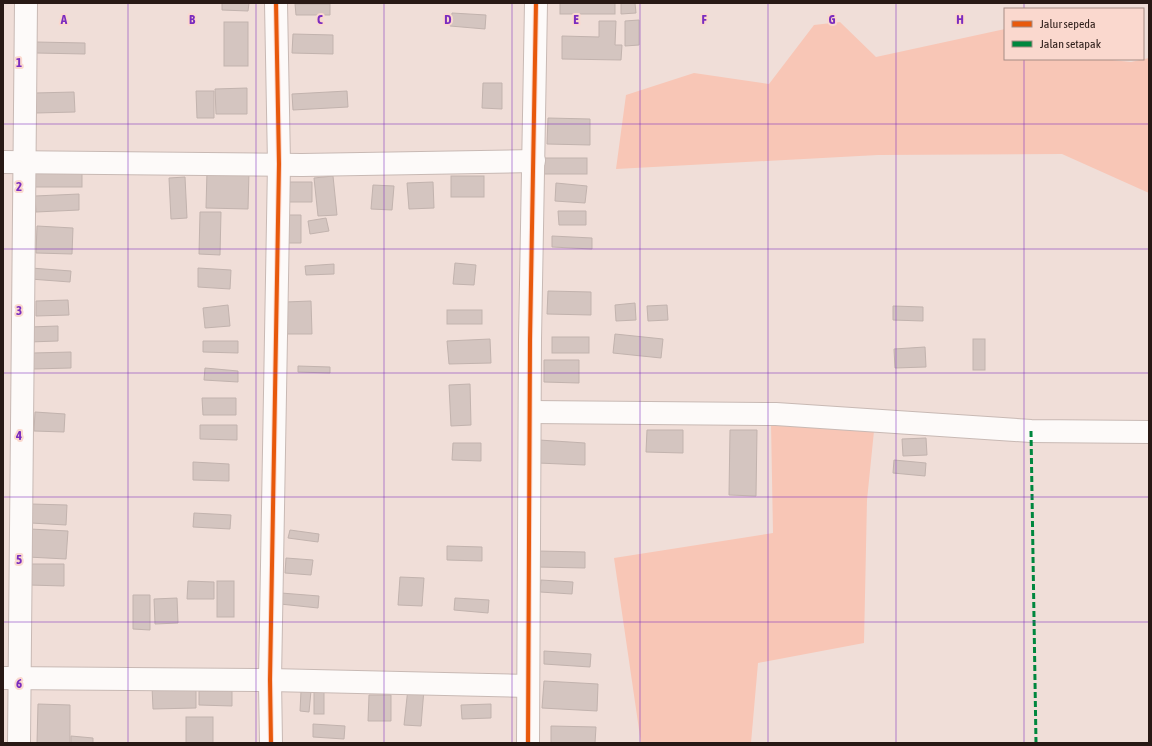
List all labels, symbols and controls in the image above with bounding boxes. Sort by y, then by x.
legend [1004,8,1144,60]
text: A [60,12,68,27]
text: B [189,12,196,27]
text: C [317,12,323,27]
text: D [444,12,452,27]
text: E [573,12,579,27]
text: F [701,12,707,27]
text: G [829,12,836,27]
text: H [956,12,964,27]
text: Jalur sepeda [1040,17,1096,31]
text: Jalan setapak [1040,37,1102,51]
text: 1 [16,55,22,70]
text: 2 [16,179,22,194]
text: 3 [16,303,22,318]
text: 4 [15,428,22,443]
text: 5 [16,552,22,567]
text: 6 [16,676,22,691]

